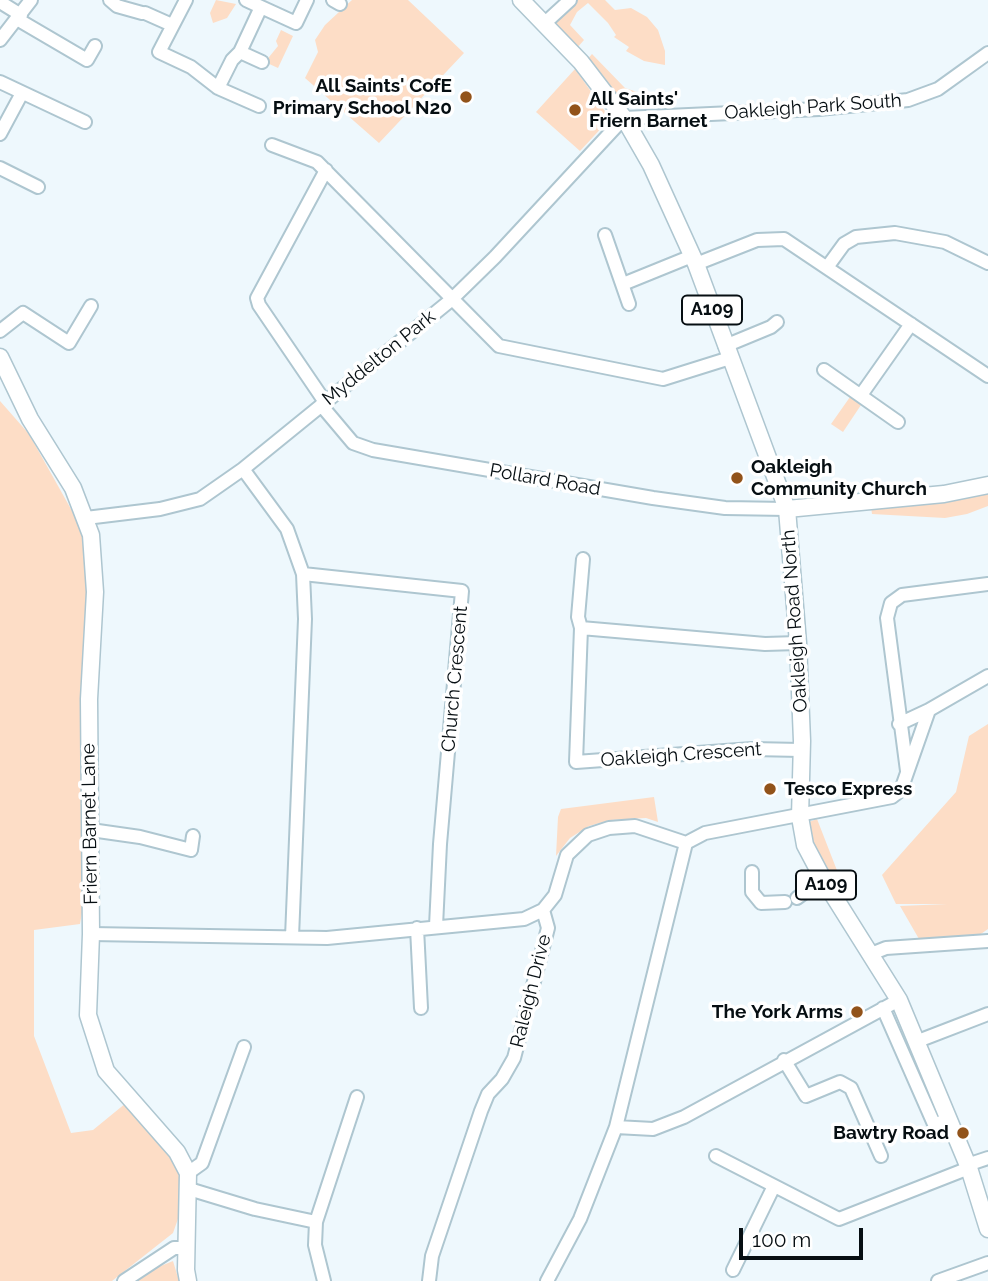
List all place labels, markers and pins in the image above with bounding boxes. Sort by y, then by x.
place label: All Saints' CofE Primary School N20 [273,75,452,119]
place label: All Saints' Friern Barnet [589,88,708,132]
marker: All Saints' CofE Primary School N20 [458,89,474,105]
marker: All Saints' Friern Barnet [567,102,583,118]
place label: Oakleigh Community Church [751,456,927,500]
marker: Oakleigh Community Church [729,470,745,486]
place label: Tesco Express [784,778,912,800]
marker: Tesco Express [762,781,778,797]
place label: The York Arms [712,1001,843,1023]
marker: The York Arms [849,1004,865,1020]
place label: Bawtry Road [833,1122,949,1144]
marker: Bawtry Road [955,1125,971,1141]

